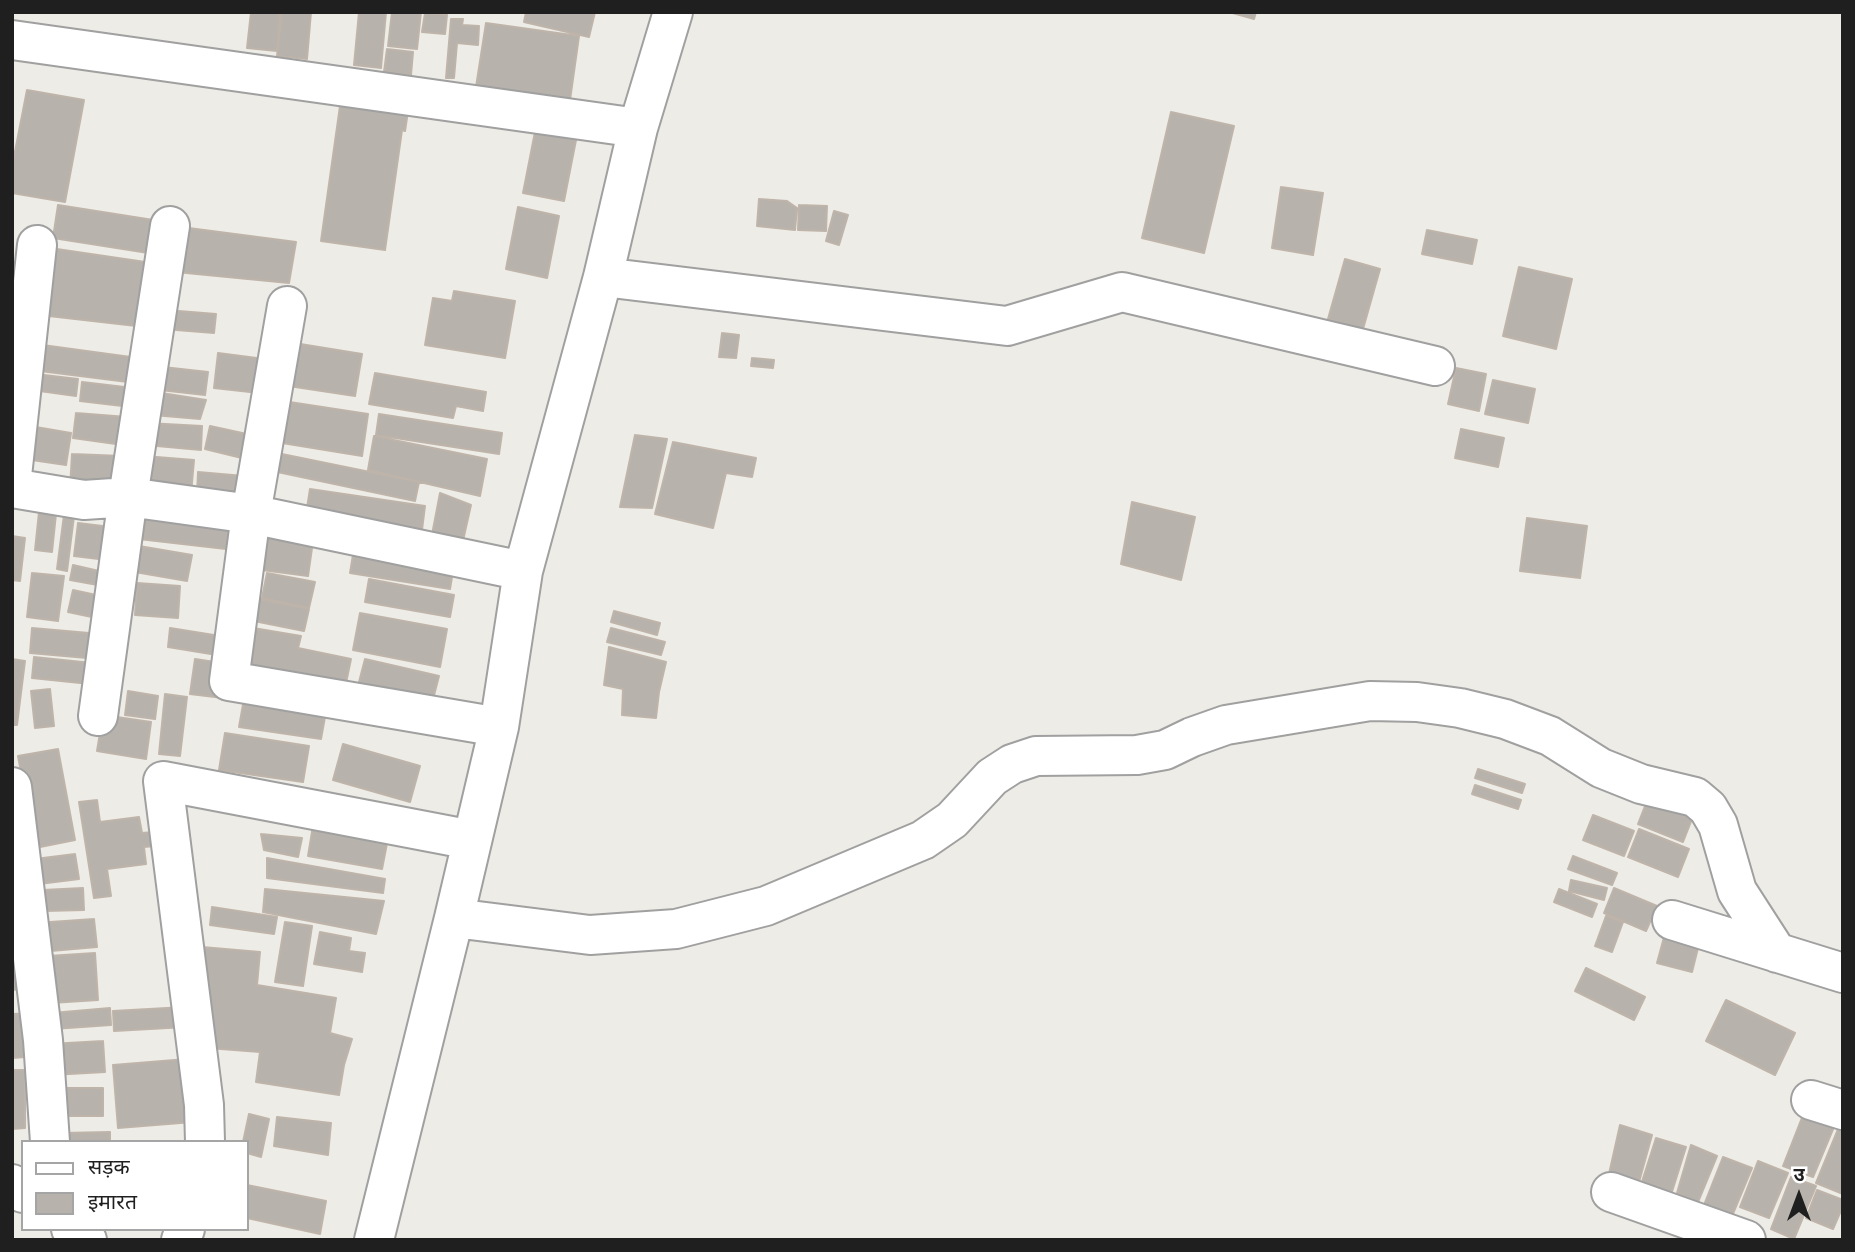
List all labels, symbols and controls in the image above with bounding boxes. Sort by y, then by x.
legend [21,1140,248,1231]
text: सड़क [88,1154,130,1179]
north arrow [1764,1161,1834,1231]
text: उ [1793,1163,1805,1186]
text: इमारत [88,1189,137,1214]

